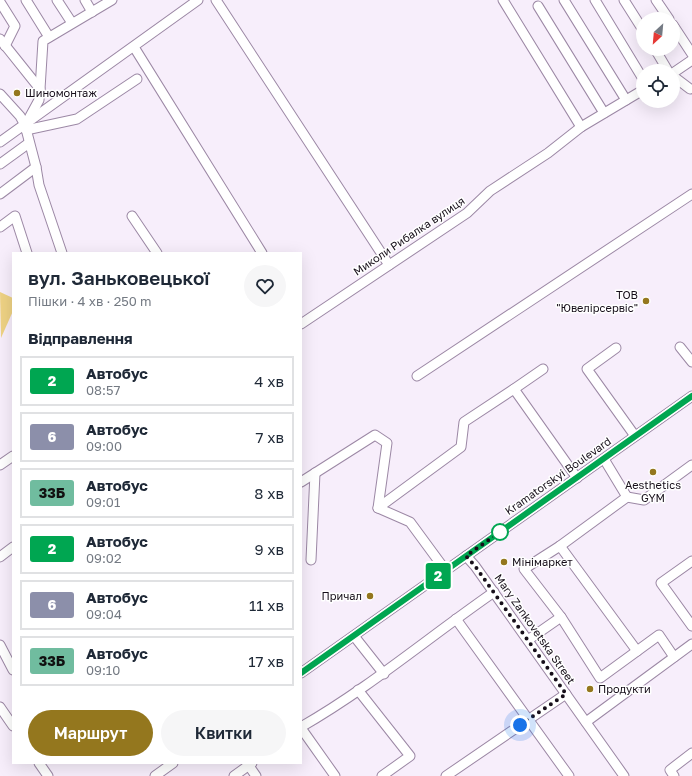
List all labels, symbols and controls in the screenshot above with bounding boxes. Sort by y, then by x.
north arrow [636,12,680,56]
map controls [636,12,680,108]
button: locate [636,64,680,108]
place label: Шиномонтаж [25,86,97,99]
marker: Шиномонтаж [12,88,22,98]
street label: Миколи Рибалка вулиця [351,194,467,278]
button: heart [244,265,286,307]
text: вул. Заньковецької [28,266,210,289]
place label: ТОВ "Ювелірсервіс" [556,288,638,314]
text: Пішки · 4 хв · 250 m [28,293,152,309]
marker: ТОВ "Ювелірсервіс" [641,296,651,306]
text: Відправлення [28,329,133,347]
text: Автобус [86,364,148,382]
text: 2 [48,372,56,389]
text: 4 хв [254,372,284,390]
text: 08:57 [86,382,120,398]
text: Автобус [86,420,148,438]
text: 6 [48,428,56,445]
text: 7 хв [256,428,284,446]
street label: Kramatorskyi Boulevard [502,434,613,517]
text: 09:00 [86,438,122,454]
marker: Aesthetics GYM [648,467,658,477]
text: Автобус [86,476,148,494]
place label: Aesthetics GYM [625,478,681,504]
text: 33Б [39,484,65,501]
text: 8 хв [254,484,284,502]
text: 09:01 [86,494,120,510]
unlabelled marker [491,523,509,541]
text: Автобус [86,532,148,550]
text: 2 [48,540,56,557]
text: 9 хв [254,540,284,558]
text: 09:02 [86,550,121,566]
place label: Мінімаркет [512,555,573,568]
marker: Мінімаркет [499,557,509,567]
line badge: 2 [425,563,451,589]
text: 2 [434,567,442,584]
street label: Mary Zankovetska Street [492,571,578,686]
text: Автобус [86,588,148,606]
place label: Причал [322,589,362,602]
marker: Причал [365,591,375,601]
text: 6 [48,596,56,613]
text: 11 хв [249,596,284,614]
text: 09:04 [86,606,122,622]
text: Автобус [86,644,148,662]
text: 33Б [39,652,65,669]
text: 17 хв [248,652,284,670]
text: 09:10 [86,662,120,678]
place label: Продукти [598,682,651,695]
marker: Продукти [585,684,595,694]
button: Маршрут [28,710,153,756]
button: Квитки [161,710,286,756]
your location [510,715,530,735]

